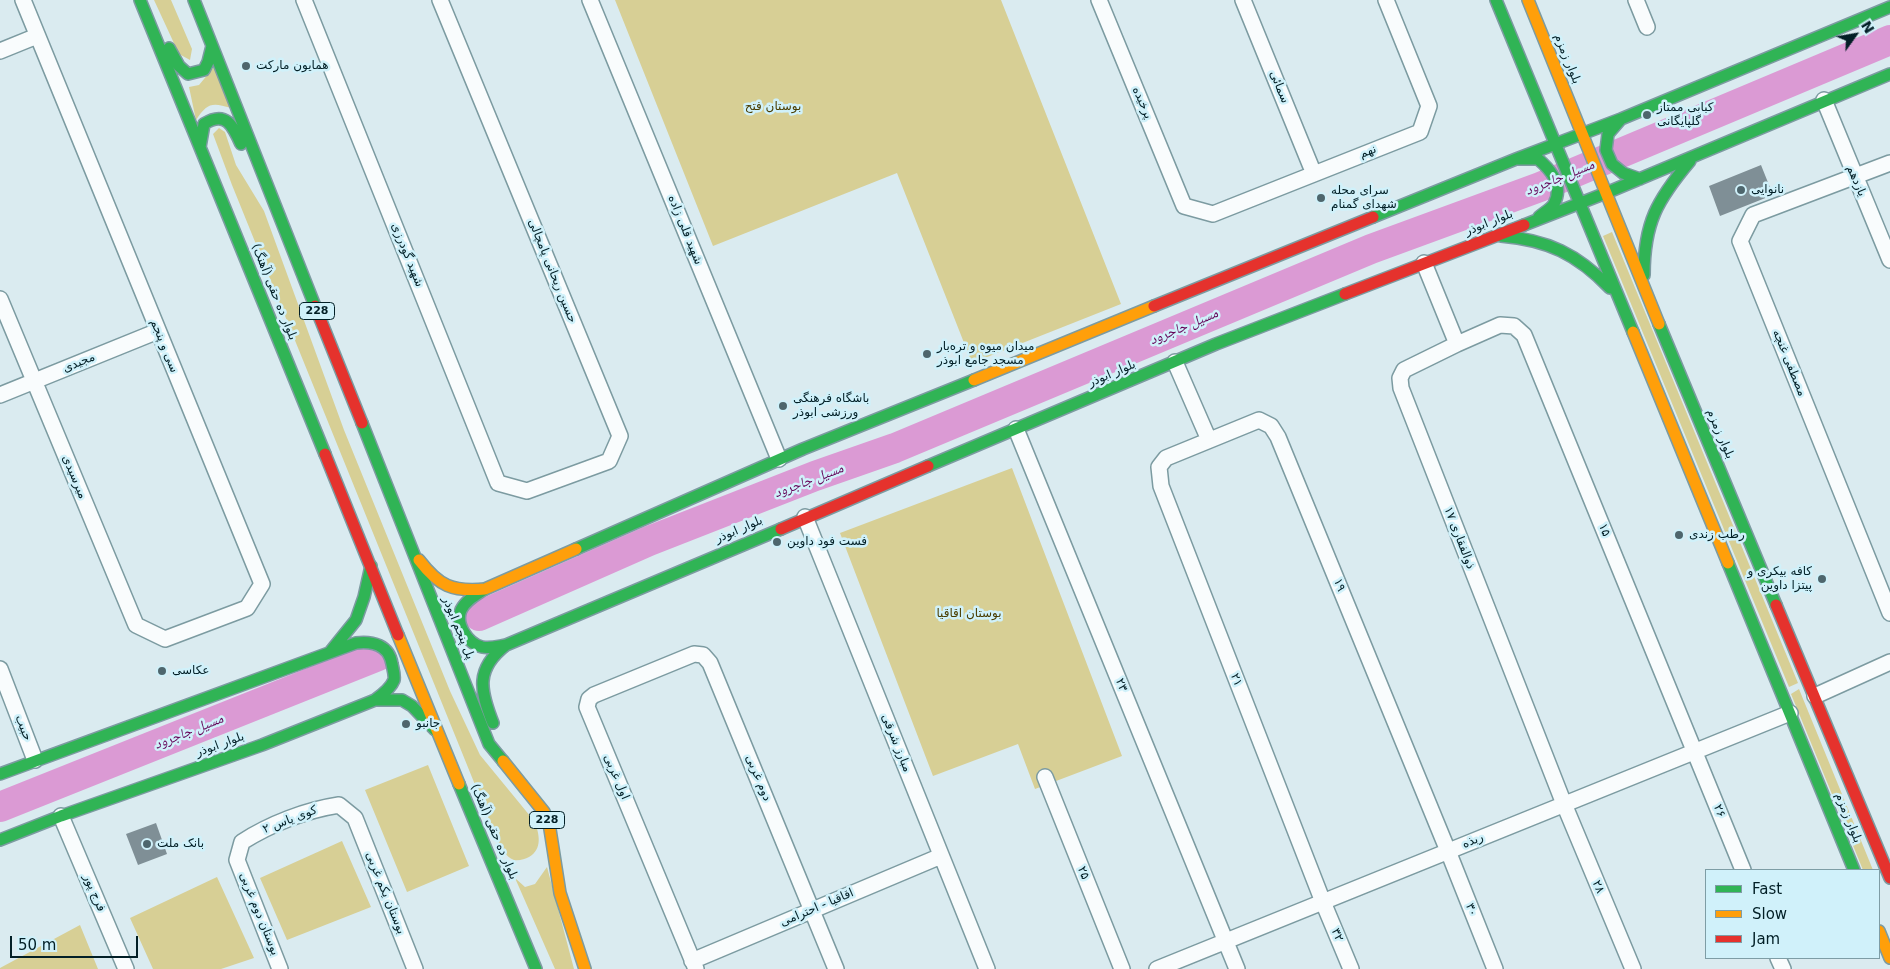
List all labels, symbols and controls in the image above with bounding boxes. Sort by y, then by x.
north arrow [1830,10,1880,60]
text: N [1858,18,1878,36]
street label: بلوار زمزم [1550,32,1584,86]
place label: همایون مارکت [256,59,328,73]
marker: همایون مارکت [240,60,252,72]
street label: سمائی [1266,69,1292,105]
street label: پرخیده [1129,85,1155,121]
park label: بوستان فتح [745,100,801,114]
place label: کبابی ممتاز گلپایگانی [1657,101,1714,129]
marker: کبابی ممتاز گلپایگانی [1641,109,1653,121]
street label: نهم [1357,142,1379,162]
water label: مسیل جاجرود [1523,157,1597,199]
street label: یازدهم [1843,163,1869,199]
place label: نانوایی [1751,183,1784,197]
place label: سرای محله شهدای گمنام [1331,184,1397,212]
marker: نانوایی [1735,184,1747,196]
marker: سرای محله شهدای گمنام [1315,192,1327,204]
street label: شهید قلی زاده [665,193,705,267]
street label: بلوار ابوذر [1463,207,1515,239]
street label: حسین ریحانی پامچالی [525,217,579,325]
street label: شهید گودرزی [388,221,426,289]
street label: بلوار ده حقی (آهنگ) [248,242,300,342]
road number: 228 [300,302,334,320]
water label: مسیل جاجرود [1147,305,1221,349]
street label: سی و پنجم [147,317,181,375]
street label: مصطفی غنچه [1769,328,1809,398]
place label: میدان میوه و تره‌بار مسجد جامع ابوذر [937,340,1034,368]
marker: میدان میوه و تره‌بار مسجد جامع ابوذر [921,348,933,360]
street label: مجیدی [61,350,97,376]
street label: بلوار ابوذر [1086,358,1138,390]
place label: باشگاه فرهنگی ورزشی ابوذر [793,392,869,420]
marker: باشگاه فرهنگی ورزشی ابوذر [777,400,789,412]
street label: بلوار زمزم [1703,407,1737,461]
street label: میرسیدی [58,453,90,501]
water label: مسیل جاجرود [772,460,846,502]
street label: ذوالفقاری ۱۷ [1440,505,1478,571]
street label: بلوار ابوذر [713,514,765,546]
street label: ۱۵ [1595,521,1613,539]
place label: رطب زندی [1689,528,1745,542]
marker: رطب زندی [1673,529,1685,541]
place label: فست فود داوین [787,535,867,549]
marker: فست فود داوین [771,536,783,548]
place label: کافه بیکری و پیتزا داوین [1747,565,1812,593]
marker: کافه بیکری و پیتزا داوین [1816,573,1828,585]
street label: ۱۹ [1330,576,1348,594]
street label: پل پنجم ابوذر [439,594,477,662]
park label: بوستان اقاقیا [936,607,1002,621]
place label: عکاسى [172,664,210,678]
marker: عکاسى [156,665,168,677]
street label: ۲۱ [1227,671,1245,689]
street label: ۲۳ [1112,676,1130,694]
water label: مسیل جاجرود [152,711,226,753]
street label: مبارز شرقی [878,712,914,774]
street label: حبیب [12,713,34,743]
place label: جانبو [416,717,440,731]
marker: جانبو [400,718,412,730]
street label: بلوار ابوذر [194,730,246,760]
street label: اول غربی [600,752,632,802]
street label: دوم غربی [742,753,774,803]
street label: بلوار ده حقی (آهنگ) [467,782,521,882]
street label: بلوار زمزم [1831,791,1865,845]
street label: ۲۶ [1710,802,1728,820]
street label: کوی یاس ۲ [261,803,319,837]
road number: 228 [530,812,564,828]
street label: ربذه [1460,830,1486,852]
place label: بانک ملت [157,837,204,851]
marker: بانک ملت [141,838,153,850]
street label: بوستان یکم غربی [362,850,408,936]
street label: ۲۵ [1074,864,1092,882]
legend [1705,869,1880,959]
street label: بوستان دوم غربی [236,870,282,958]
street label: فرج پور [80,872,108,914]
street label: ۲۸ [1589,878,1607,896]
text: Fast [1752,880,1782,898]
street label: اقاقیا - احترامی [778,886,856,930]
street label: ۳۰ [1462,901,1480,919]
text: Slow [1752,905,1787,923]
scale bar [12,926,140,958]
street label: ۳۲ [1328,926,1346,944]
text: Jam [1752,930,1780,948]
text: 50 m [18,936,56,954]

